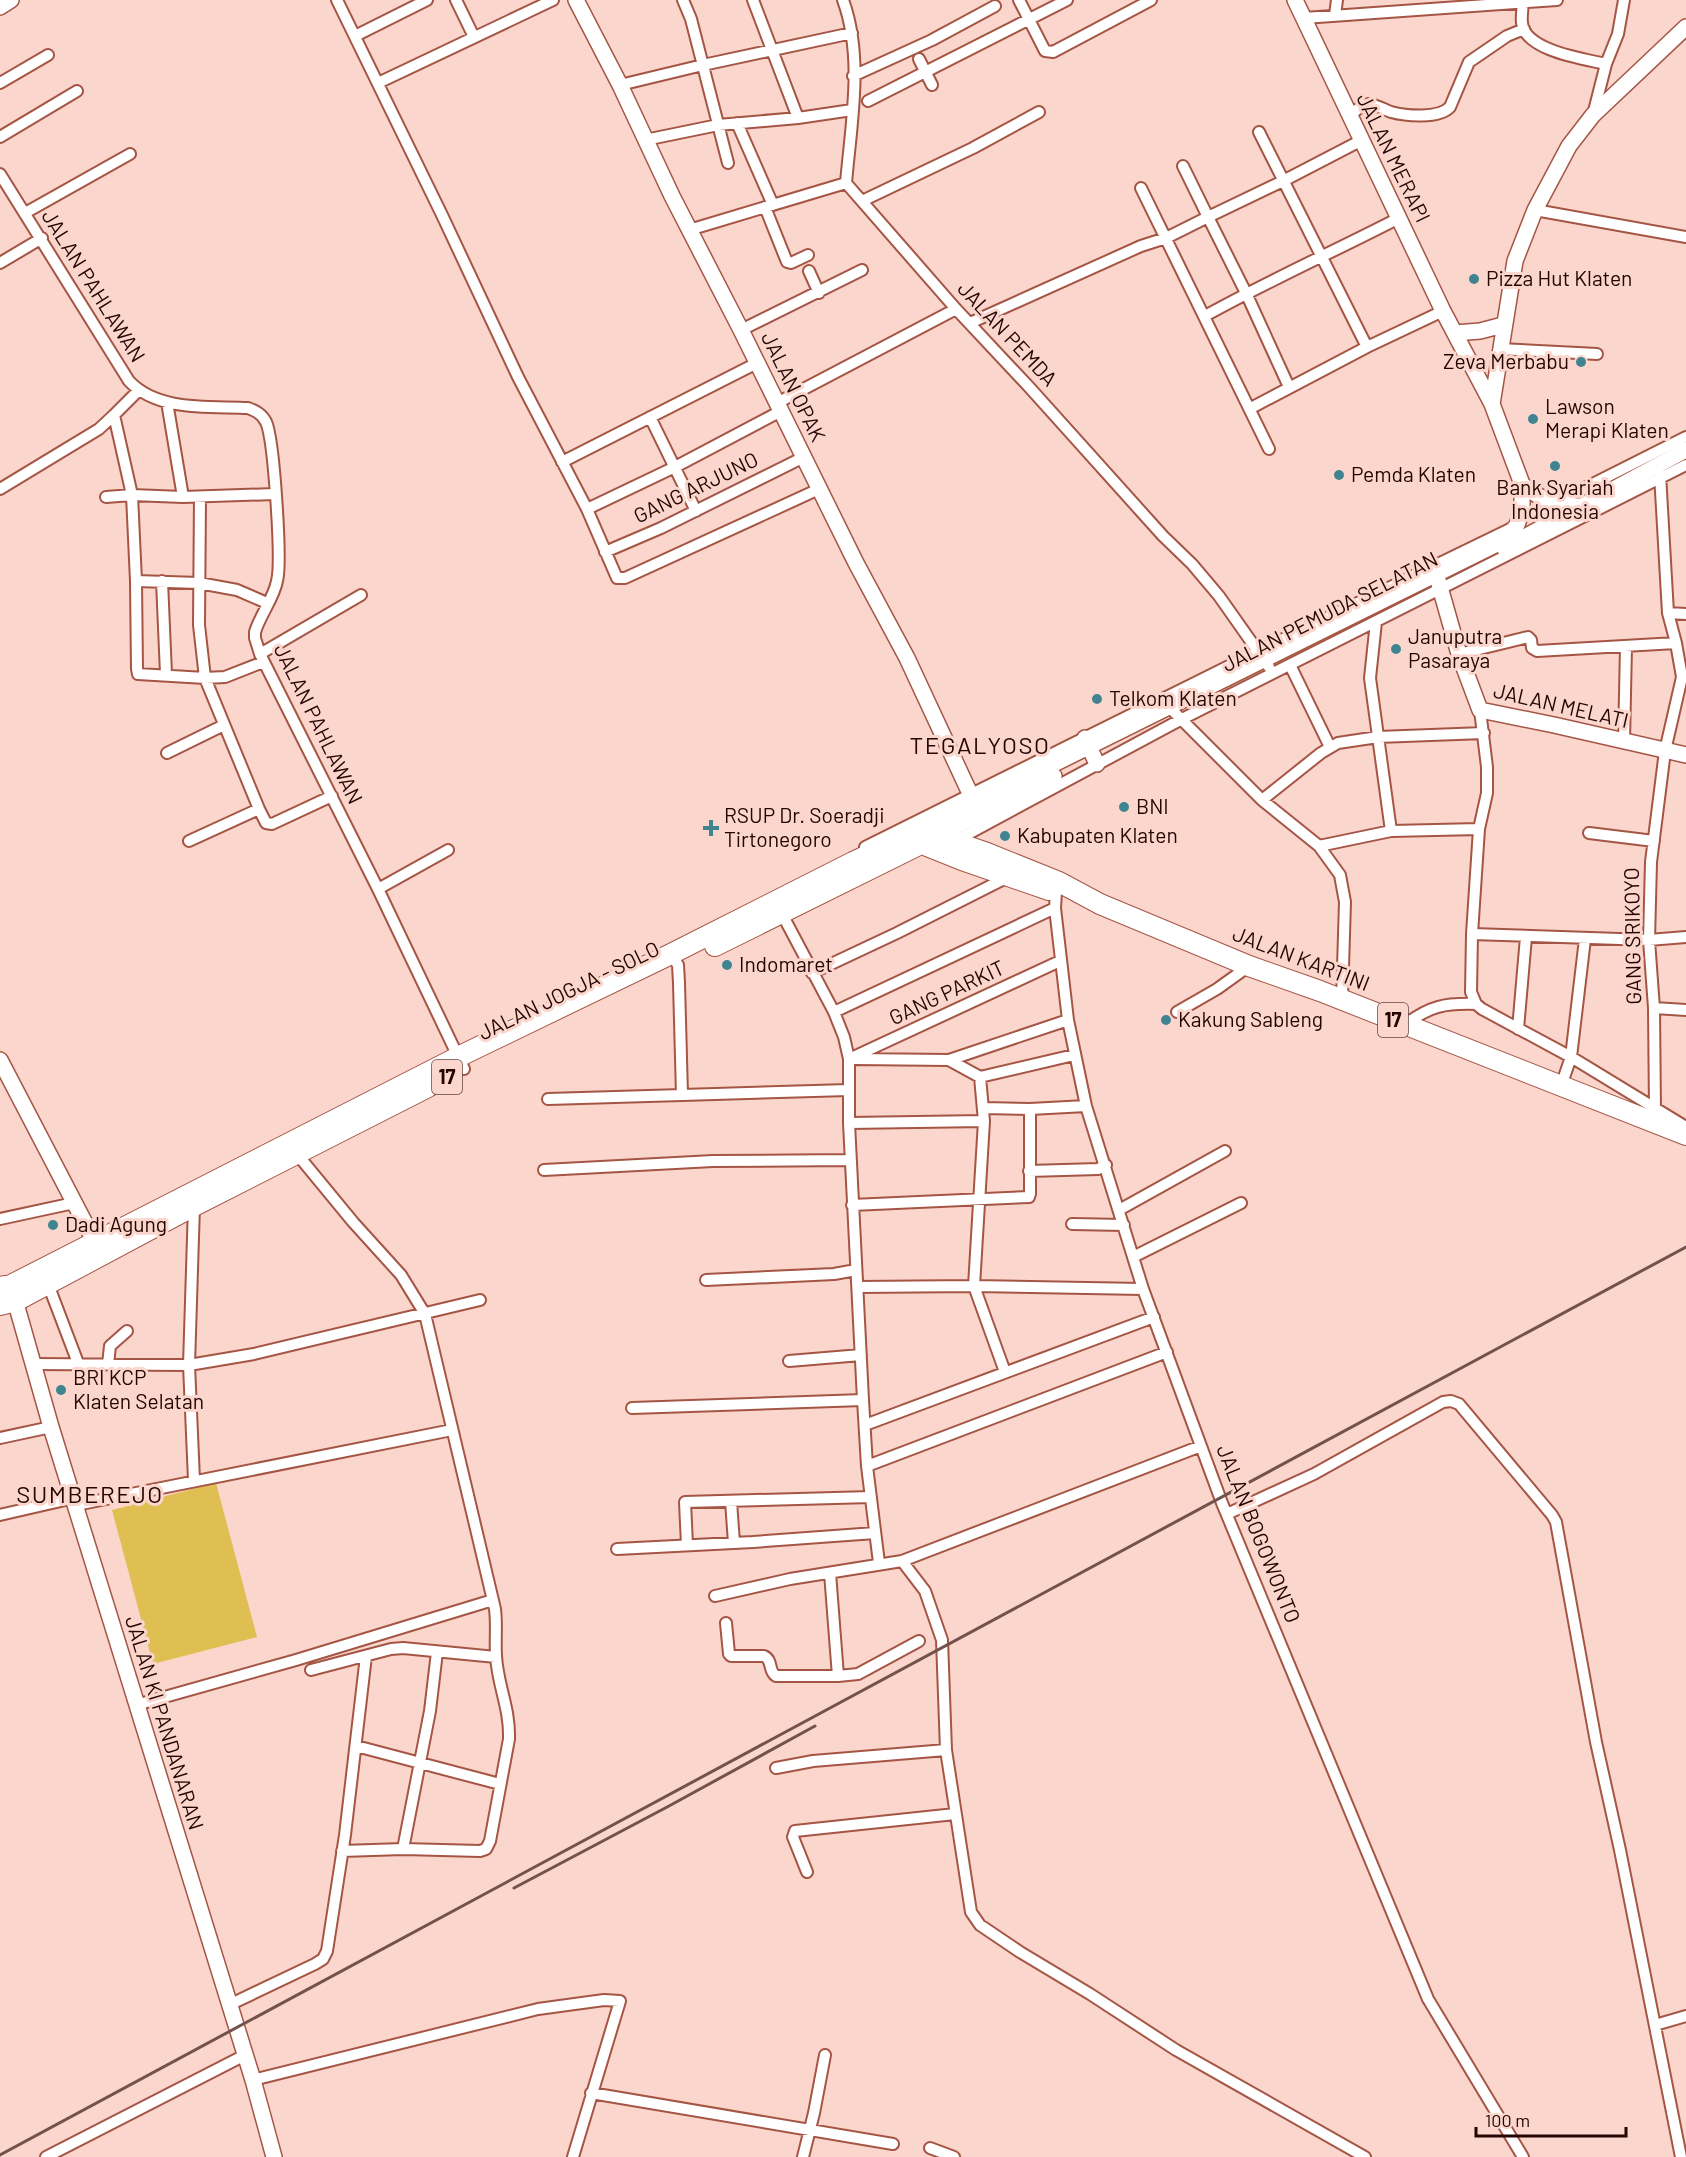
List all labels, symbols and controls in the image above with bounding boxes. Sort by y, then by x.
street label: JALAN MERAPI [1352,89,1436,226]
street label: JALAN PAHLAWAN [37,204,151,366]
place label: Pizza Hut Klaten [1486,265,1632,290]
marker: Pizza Hut Klaten [1467,272,1481,286]
street label: JALAN PEMDA [953,275,1063,391]
street label: JALAN OPAK [757,327,832,446]
place label: Zeva Merbabu [1443,348,1569,373]
marker: Zeva Merbabu [1574,355,1588,369]
place label: Lawson Merapi Klaten [1545,393,1669,442]
marker: Lawson Merapi Klaten [1526,412,1540,426]
street label: GANG ARJUNO [629,446,762,528]
marker: Bank Syariah Indonesia [1548,459,1562,473]
place label: Pemda Klaten [1351,461,1476,486]
marker: Pemda Klaten [1332,468,1346,482]
place label: Bank Syariah Indonesia [1496,474,1614,523]
street label: JALAN PEMUDA SELATAN [1217,545,1441,676]
place label: Januputra Pasaraya [1408,623,1502,672]
street label: JALAN PAHLAWAN [270,639,369,807]
marker: Januputra Pasaraya [1389,642,1403,656]
street label: JALAN MELATI [1491,677,1631,732]
place label: Telkom Klaten [1109,685,1237,710]
marker: Telkom Klaten [1090,692,1104,706]
district label: TEGALYOSO [910,730,1050,759]
place label: BNI [1136,793,1169,818]
marker: BNI [1117,800,1131,814]
place label: RSUP Dr. Soeradji Tirtonegoro [724,802,885,851]
marker: RSUP Dr. Soeradji Tirtonegoro [702,819,720,837]
place label: Kabupaten Klaten [1017,822,1178,847]
marker: Kabupaten Klaten [998,829,1012,843]
street label: GANG SRIKOYO [1618,867,1645,1005]
street label: JALAN KARTINI [1230,920,1374,995]
street label: JALAN JOGJA - SOLO [474,935,663,1044]
place label: Indomaret [739,951,833,976]
street label: GANG PARKIT [885,954,1008,1029]
marker: Indomaret [720,958,734,972]
road number: 17 [1378,1003,1408,1037]
place label: Kakung Sableng [1178,1006,1323,1031]
marker: Kakung Sableng [1159,1013,1173,1027]
road number: 17 [432,1060,462,1094]
place label: Dadi Agung [65,1211,167,1236]
marker: Dadi Agung [46,1218,60,1232]
place label: BRI KCP Klaten Selatan [73,1364,204,1413]
marker: BRI KCP Klaten Selatan [54,1383,68,1397]
street label: JALAN BOGOWONTO [1212,1441,1307,1626]
district label: SUMBEREJO [16,1479,164,1508]
street label: JALAN KI PANDANARAN [121,1613,210,1833]
scale bar [1476,2100,1626,2138]
text: 100 m [1485,2109,1530,2131]

